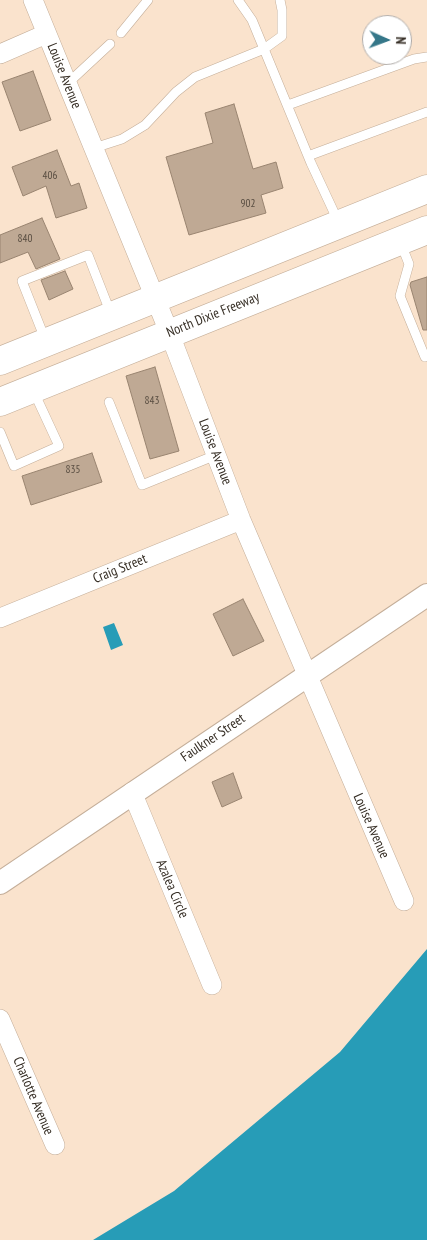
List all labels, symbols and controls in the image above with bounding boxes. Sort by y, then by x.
north arrow [362,15,412,65]
text: N [392,36,410,45]
street label: Louise Avenue [43,41,85,111]
house number: 406 [43,169,57,183]
house number: 902 [241,197,255,211]
house number: 840 [18,232,32,246]
street label: North Dixie Freeway [164,289,262,341]
house number: 843 [145,394,159,408]
street label: Louise Avenue [195,417,235,487]
house number: 835 [66,463,80,477]
street label: Craig Street [91,551,149,587]
street label: Faulkner Street [178,710,248,766]
street label: Louise Avenue [349,791,393,861]
street label: Azalea Circle [152,857,192,921]
street label: Charlotte Avenue [9,1054,57,1138]

